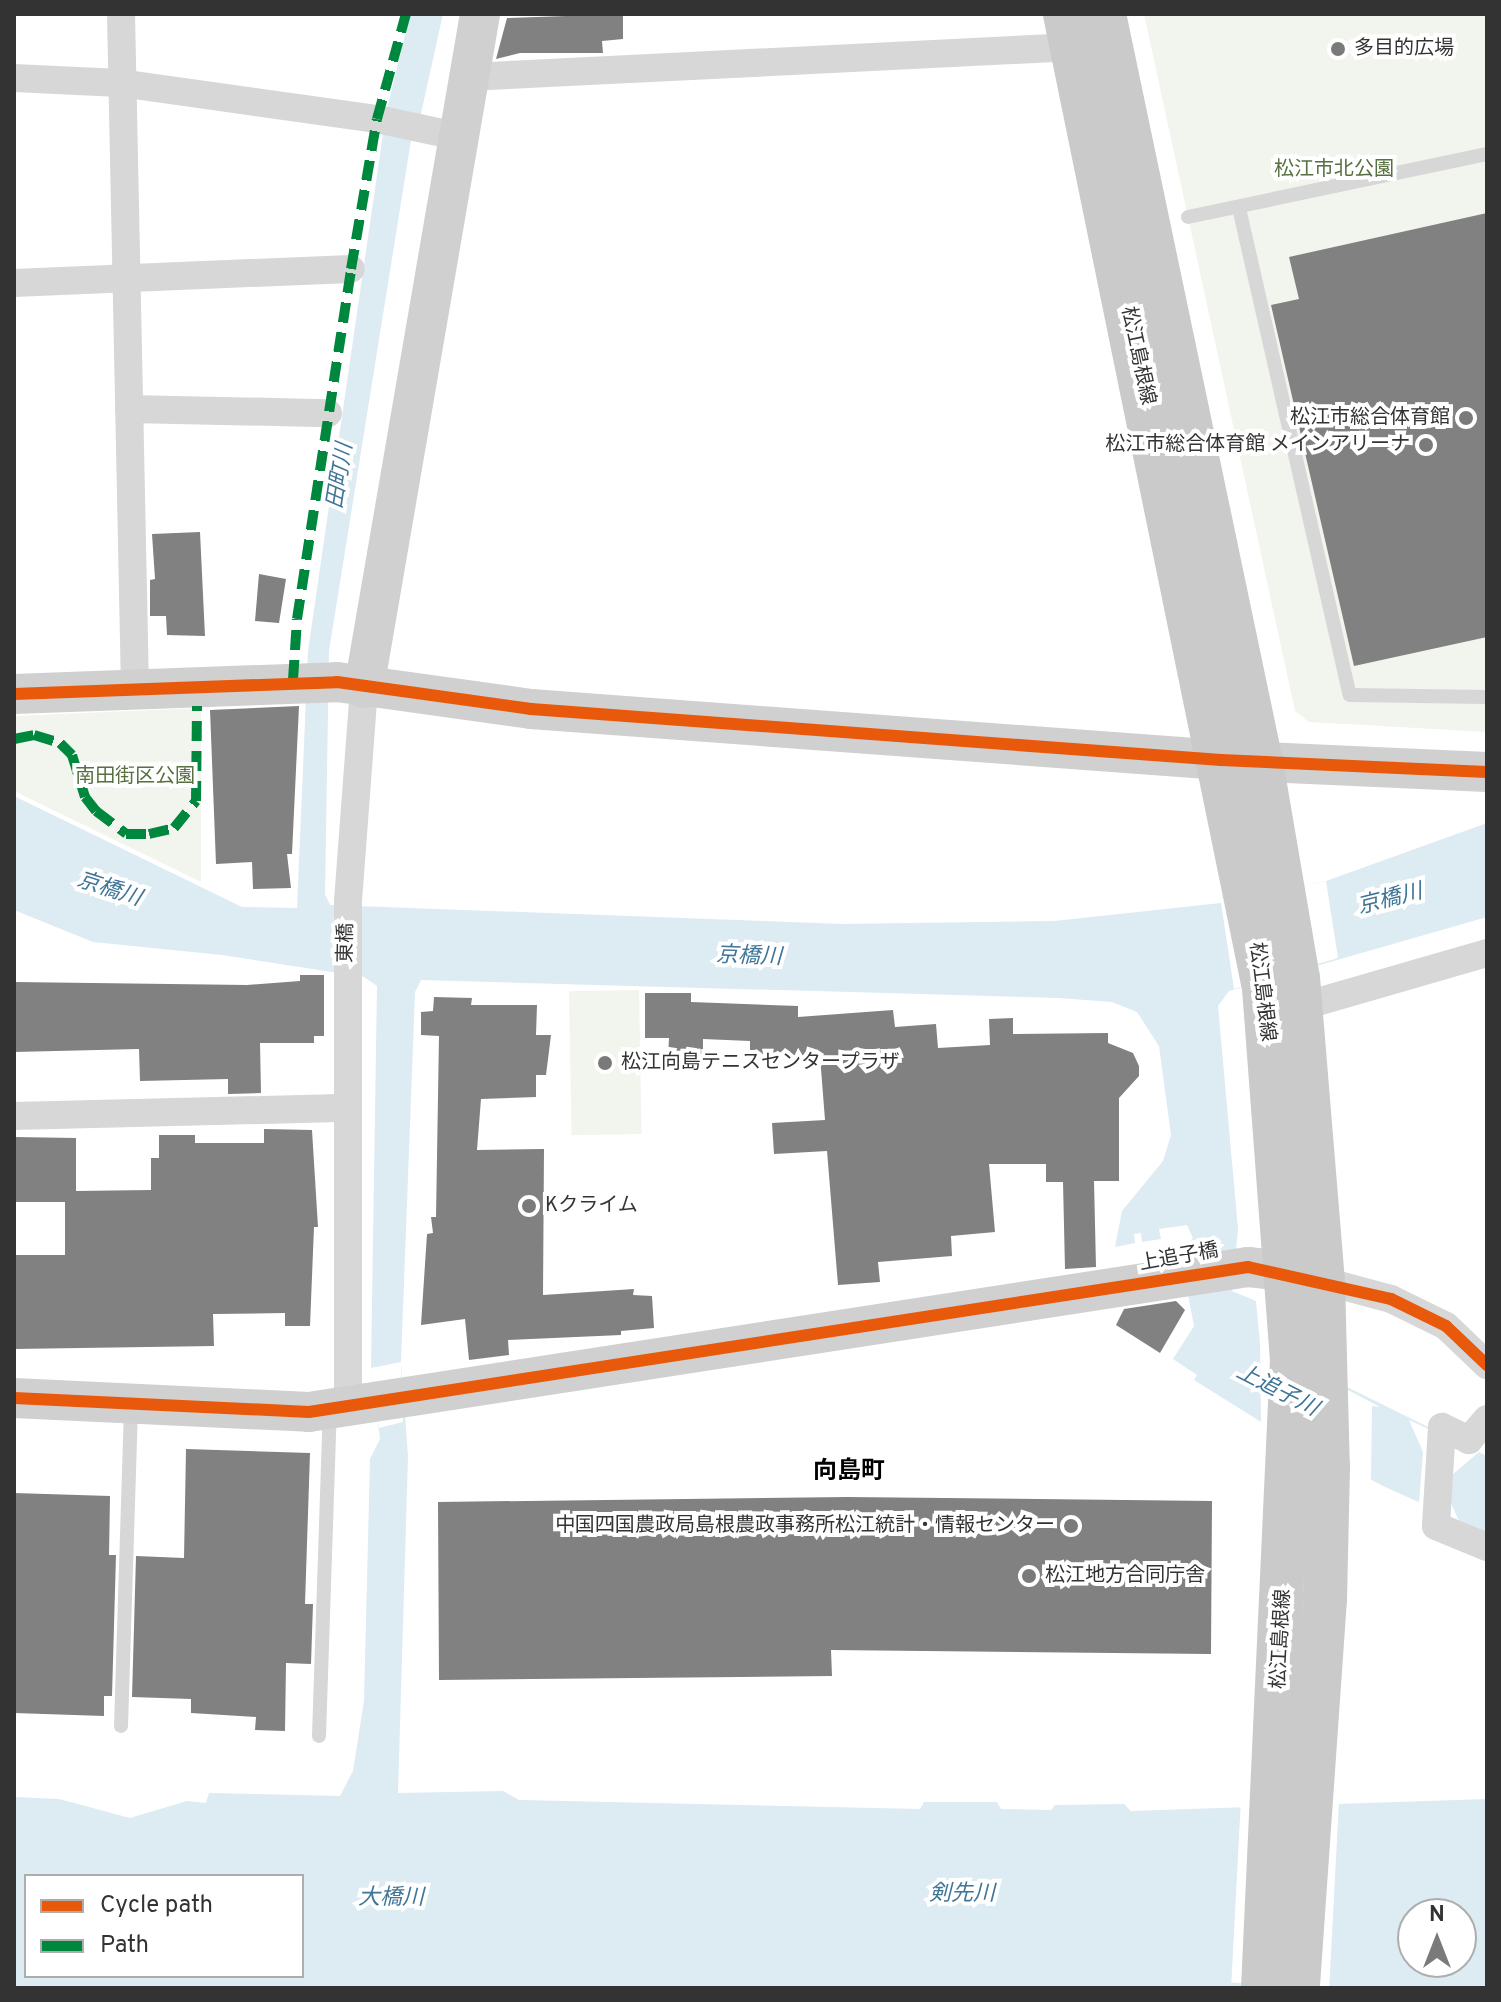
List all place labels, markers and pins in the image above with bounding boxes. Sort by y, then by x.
place label: 多目的広場 [1354,37,1454,61]
marker: 多目的広場 [1329,40,1347,58]
place label: 松江市総合体育館 [1290,406,1450,430]
marker: 松江市総合体育館 [1457,409,1475,427]
place label: 松江市総合体育館 メインアリーナ [1105,433,1410,457]
marker: 松江市総合体育館 メインアリーナ [1417,436,1435,454]
place label: 松江向島テニスセンタープラザ [621,1051,901,1075]
marker: 松江向島テニスセンタープラザ [596,1054,614,1072]
place label: Kクライム [545,1194,638,1218]
marker: Kクライム [520,1197,538,1215]
place label: 中国四国農政局島根農政事務所松江統計・情報センター [555,1514,1055,1538]
marker: 中国四国農政局島根農政事務所松江統計・情報センター [1062,1517,1080,1535]
place label: 松江地方合同庁舎 [1045,1564,1205,1588]
marker: 松江地方合同庁舎 [1020,1567,1038,1585]

